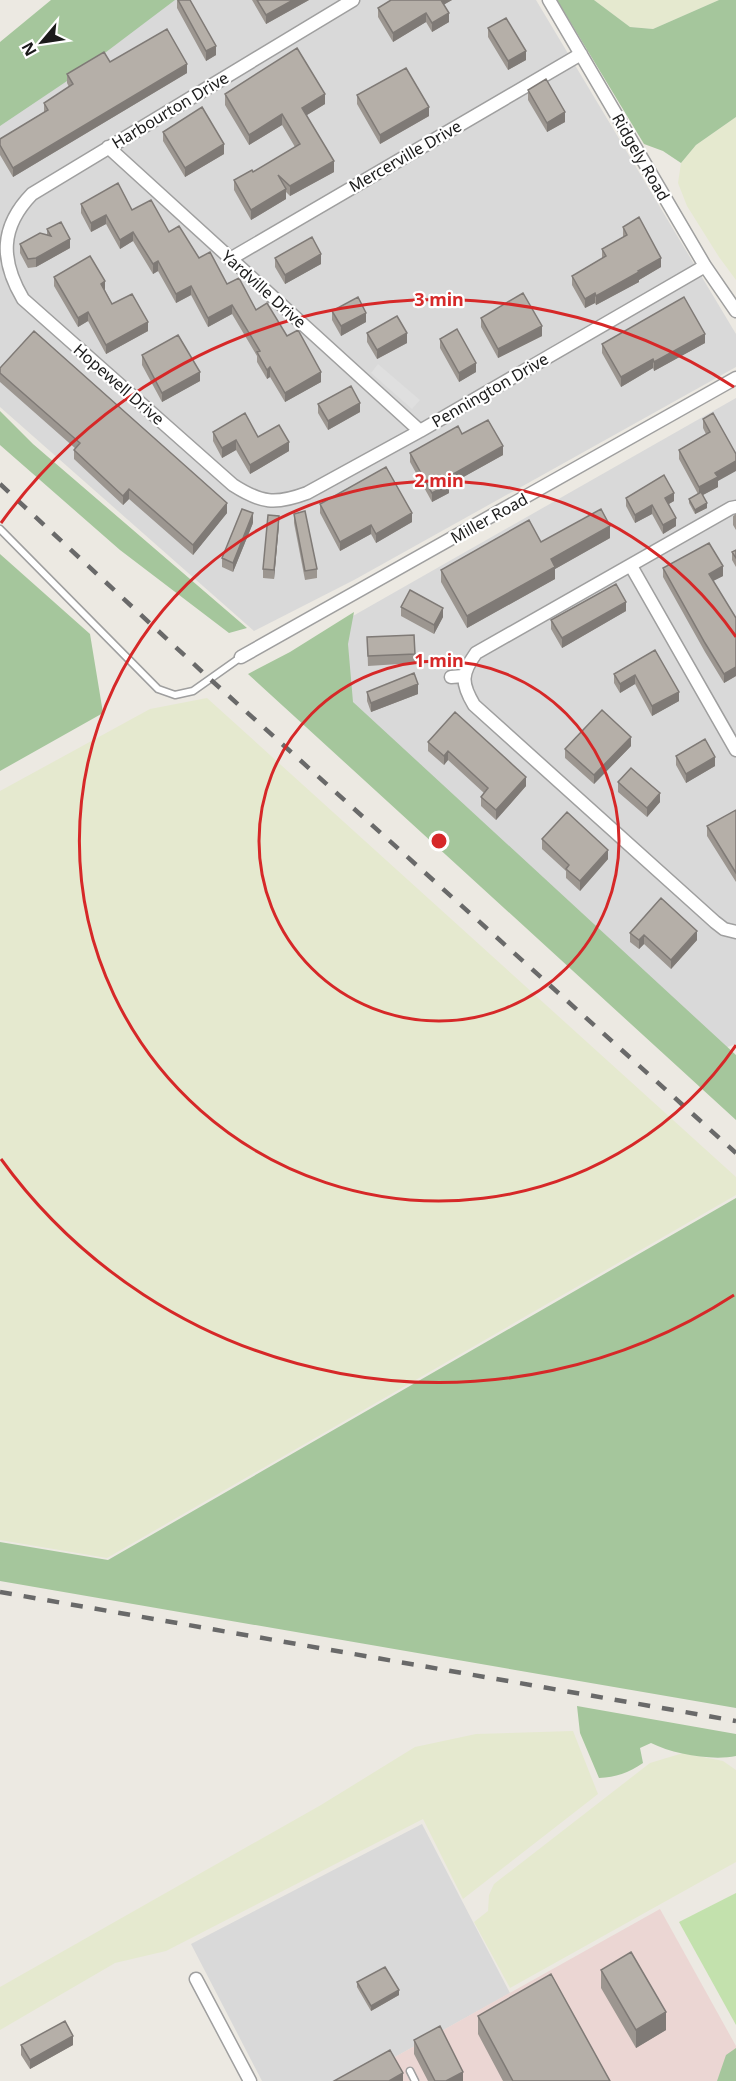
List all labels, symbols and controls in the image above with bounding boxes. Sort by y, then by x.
north arrow [12,12,72,72]
text: N [16,38,42,60]
street label: Harbourton Drive [108,66,232,154]
street label: Ridgely Road [607,109,675,205]
street label: Mercerville Drive [345,115,465,197]
street label: Yardville Drive [217,245,311,333]
text: 3 min [414,287,464,311]
street label: Hopewell Drive [69,338,169,430]
street label: Pennington Drive [428,348,552,432]
text: 2 min [414,468,464,492]
street label: Miller Road [446,488,532,548]
text: 1 min [414,648,464,672]
centre of rings [429,831,449,851]

